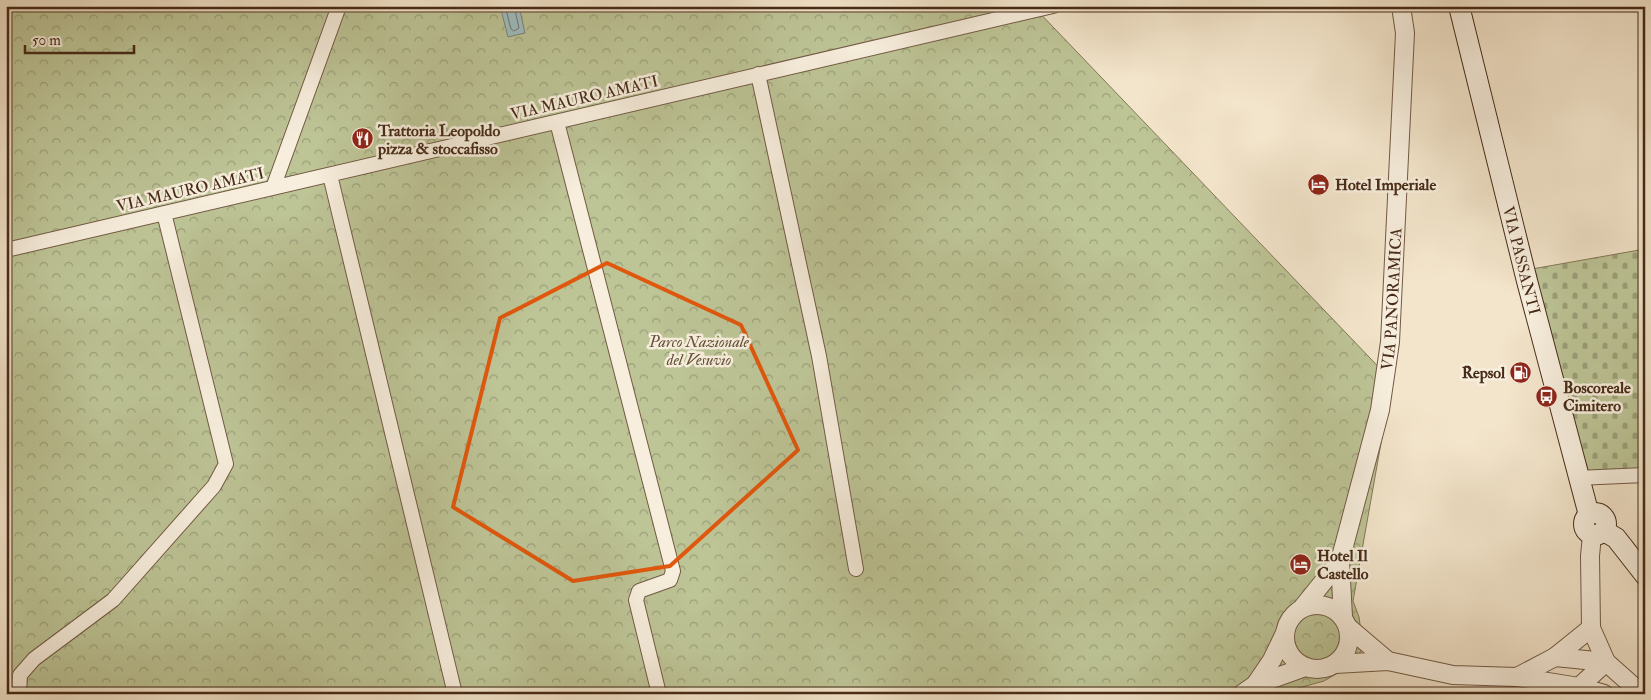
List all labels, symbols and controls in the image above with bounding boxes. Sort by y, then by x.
scale bar [25,22,134,54]
text: 50 m [32,31,61,50]
street label: VIA MAURO AMATI [508,71,660,125]
place label: Trattoria Leopoldo pizza & stoccafisso [377,121,500,160]
restaurant icon: Trattoria Leopoldo pizza & stoccafisso [350,127,374,151]
street label: VIA MAURO AMATI [114,163,266,217]
hotel icon: Hotel Imperiale [1307,172,1331,196]
place label: Hotel Imperiale [1335,175,1436,196]
street label: VIA PASSANTI [1498,204,1544,317]
street label: VIA PANORAMICA [1377,227,1407,372]
park label: Parco Nazionale del Vesuvio [648,332,750,370]
fuel station icon: Repsol [1509,360,1533,384]
place label: Repsol [1462,363,1506,384]
place label: Boscoreale Cimitero [1563,378,1631,416]
bus stop icon: Boscoreale Cimitero [1535,384,1559,408]
place label: Hotel Il Castello [1317,546,1369,584]
hotel icon: Hotel Il Castello [1289,552,1313,576]

